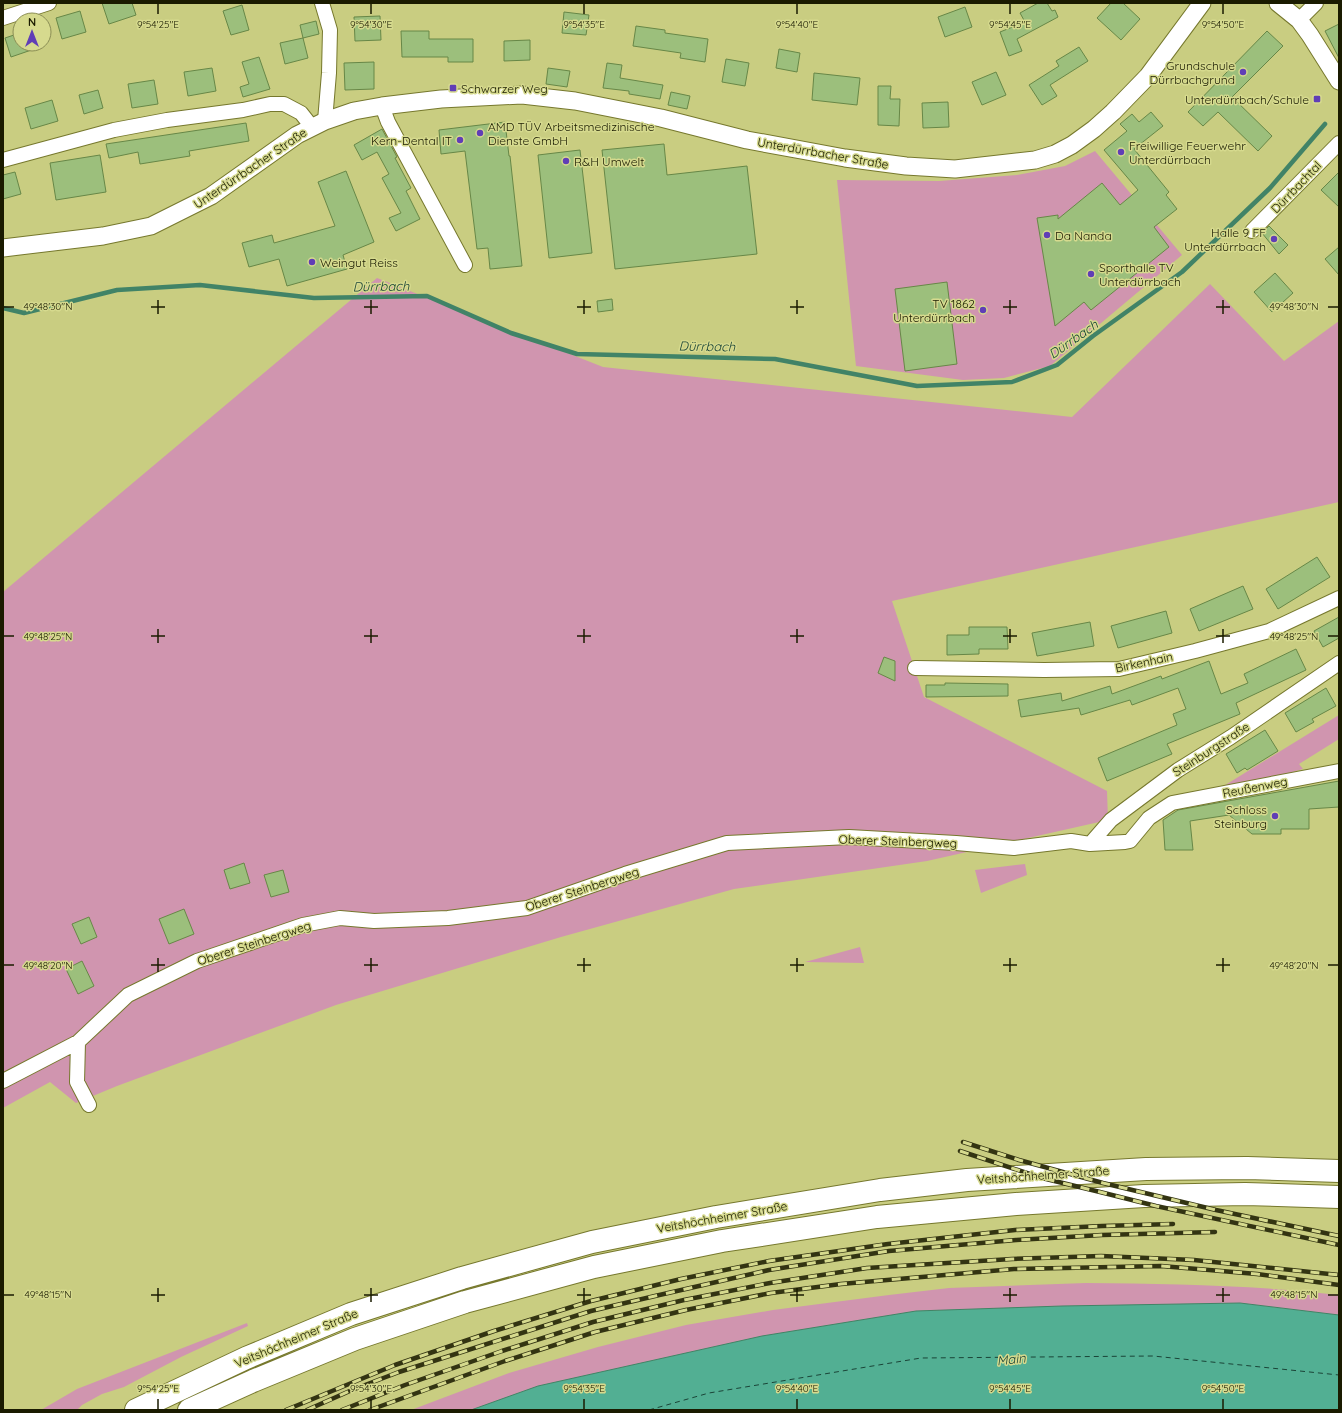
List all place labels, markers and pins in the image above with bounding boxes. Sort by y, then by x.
place label: Grundschule Dürrbachgrund [1150,58,1235,87]
marker: Grundschule Dürrbachgrund [1238,67,1248,77]
place label: Schwarzer Weg [461,81,548,96]
marker: Schwarzer Weg [448,83,458,93]
place label: Unterdürrbach/Schule [1185,92,1309,107]
marker: Unterdürrbach/Schule [1312,94,1322,104]
place label: AMD TÜV Arbeitsmedizinische Dienste GmbH [488,119,655,148]
marker: AMD TÜV Arbeitsmedizinische Dienste GmbH [475,128,485,138]
place label: Kern-Dental IT [371,133,452,148]
marker: Kern-Dental IT [455,135,465,145]
place label: Freiwillige Feuerwehr Unterdürrbach [1129,138,1246,167]
marker: Freiwillige Feuerwehr Unterdürrbach [1116,147,1126,157]
place label: R&H Umwelt [574,154,644,169]
marker: R&H Umwelt [561,156,571,166]
place label: Halle 9 FF Unterdürrbach [1184,225,1266,254]
place label: Da Nanda [1055,228,1112,243]
marker: Da Nanda [1042,230,1052,240]
marker: Halle 9 FF Unterdürrbach [1269,234,1279,244]
place label: Weingut Reiss [320,255,398,270]
marker: Weingut Reiss [307,257,317,267]
place label: Sporthalle TV Unterdürrbach [1099,260,1181,289]
marker: Sporthalle TV Unterdürrbach [1086,269,1096,279]
place label: TV 1862 Unterdürrbach [893,296,975,325]
marker: TV 1862 Unterdürrbach [978,305,988,315]
place label: Schloss Steinburg [1214,802,1267,831]
marker: Schloss Steinburg [1270,811,1280,821]

